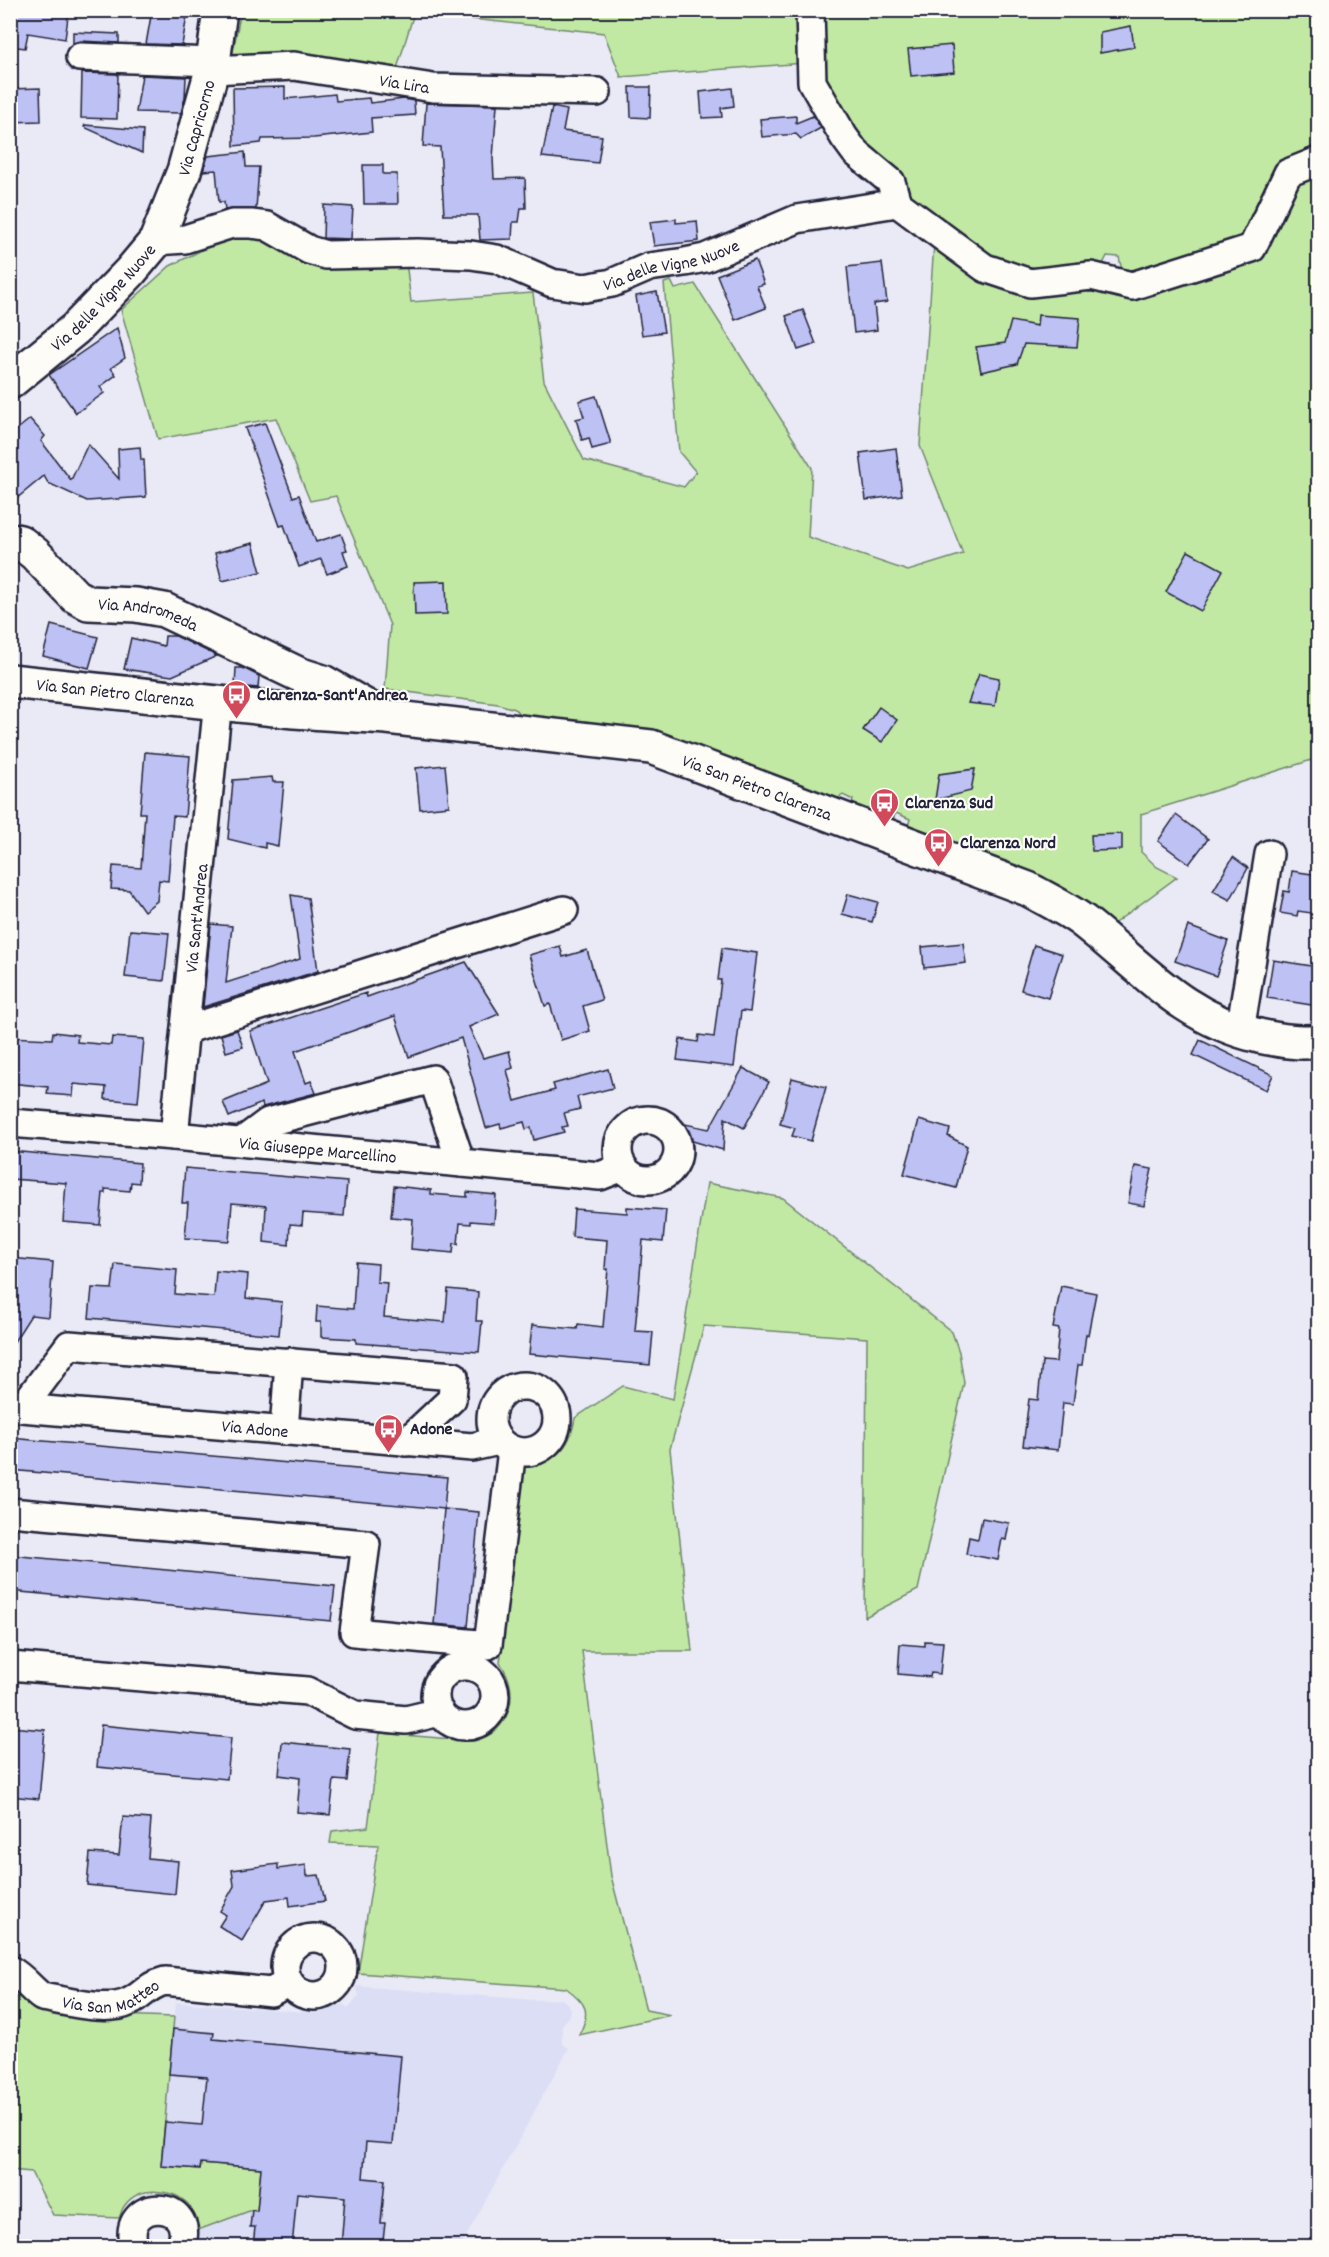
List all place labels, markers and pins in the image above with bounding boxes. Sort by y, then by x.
bus stop icon: Clarenza-Sant'Andrea [220,678,252,720]
place label: Clarenza-Sant'Andrea [257,684,408,709]
bus stop icon: Clarenza Sud [868,786,900,828]
place label: Clarenza Sud [905,792,993,817]
bus stop icon: Clarenza Nord [923,826,955,868]
place label: Clarenza Nord [960,832,1056,857]
bus stop icon: Adone [373,1412,405,1454]
place label: Adone [410,1418,453,1443]

